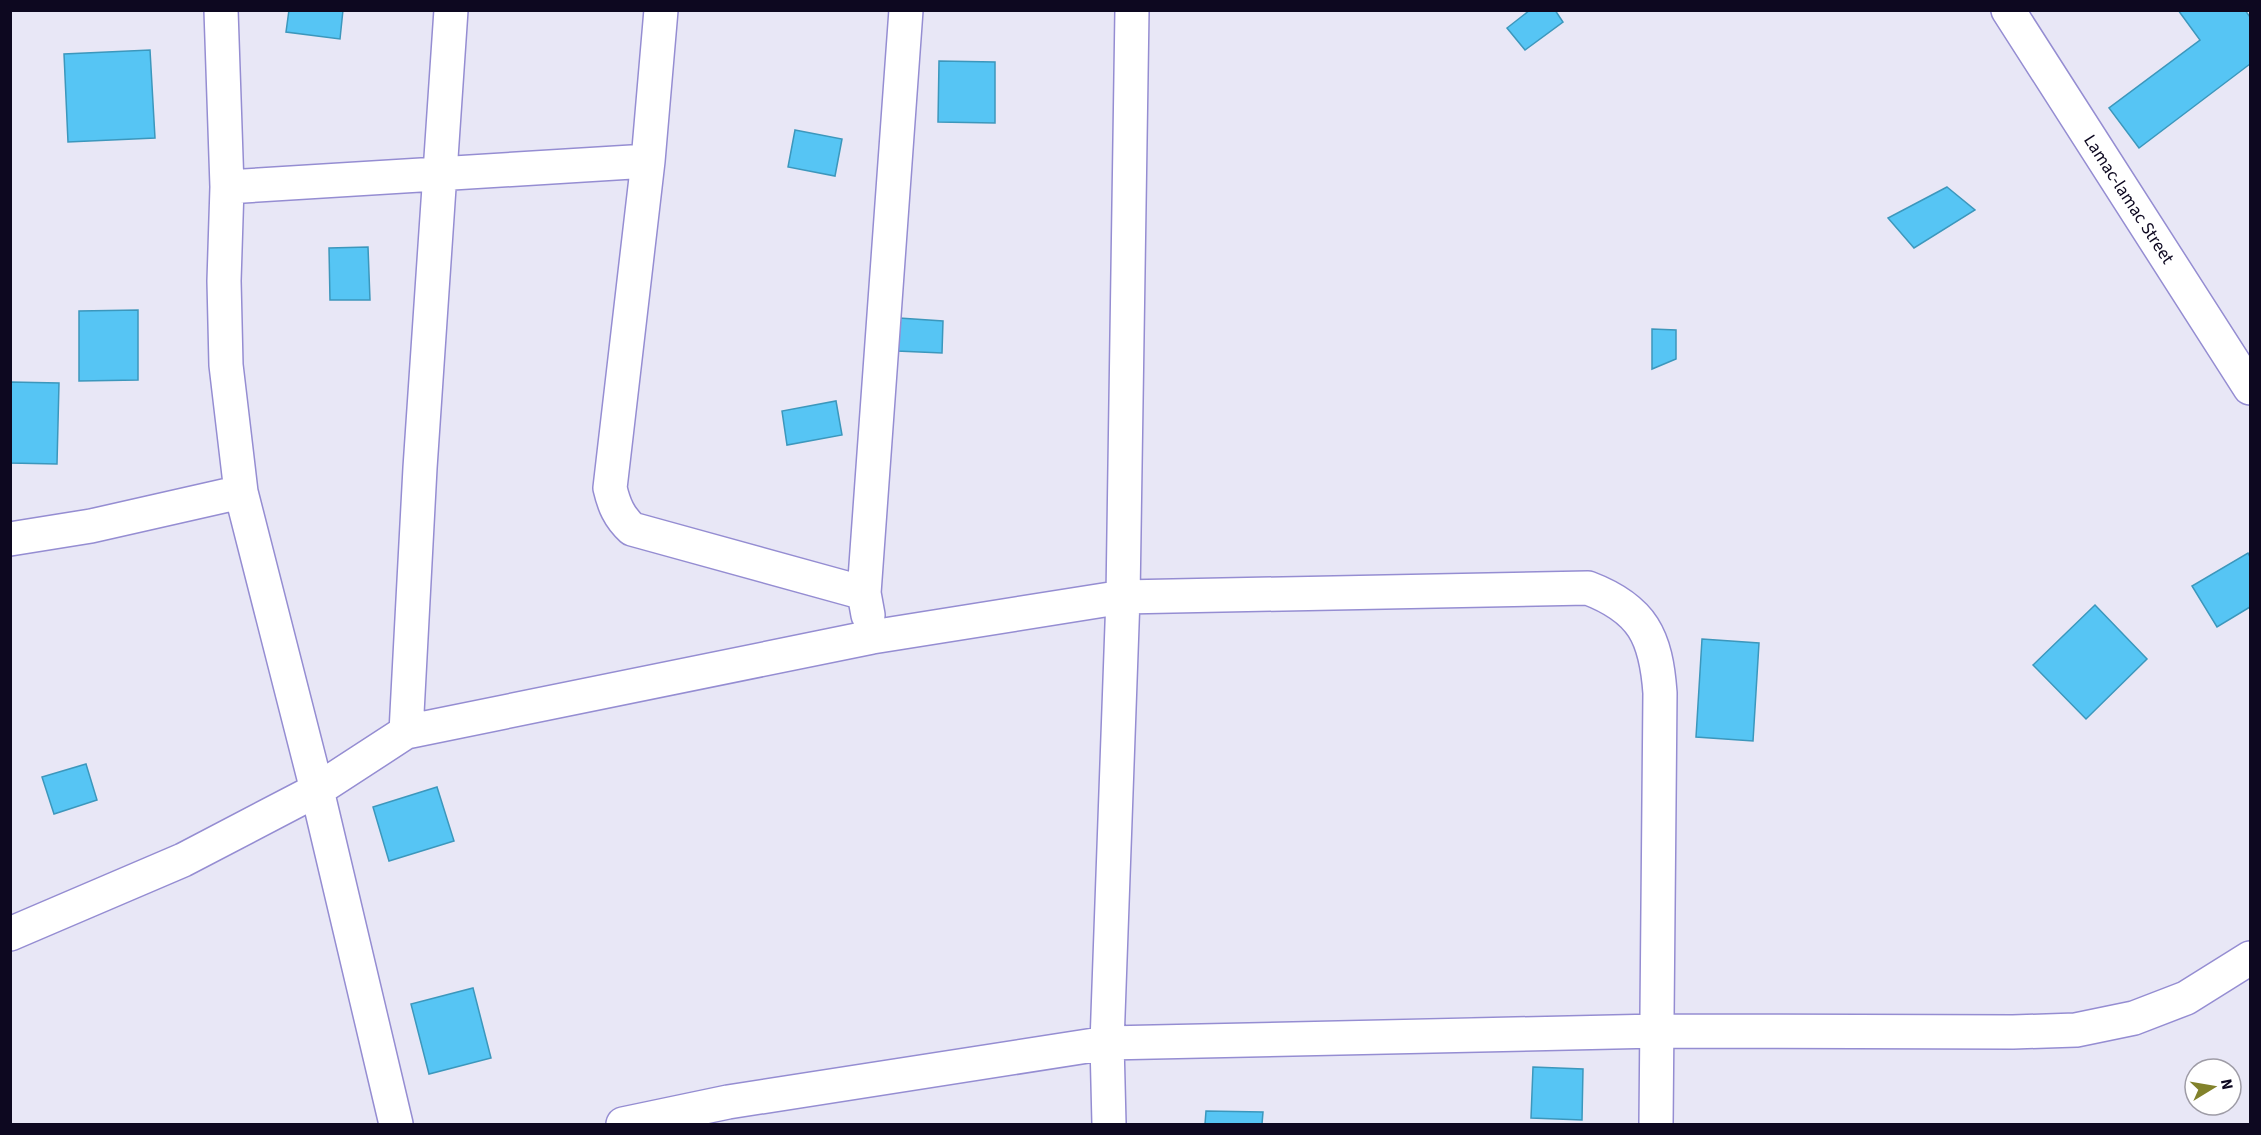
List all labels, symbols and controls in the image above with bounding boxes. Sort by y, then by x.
street label: Lamac-lamac Street [2077,130,2180,269]
north arrow [2183,1057,2243,1117]
text: N [2215,1077,2239,1092]

